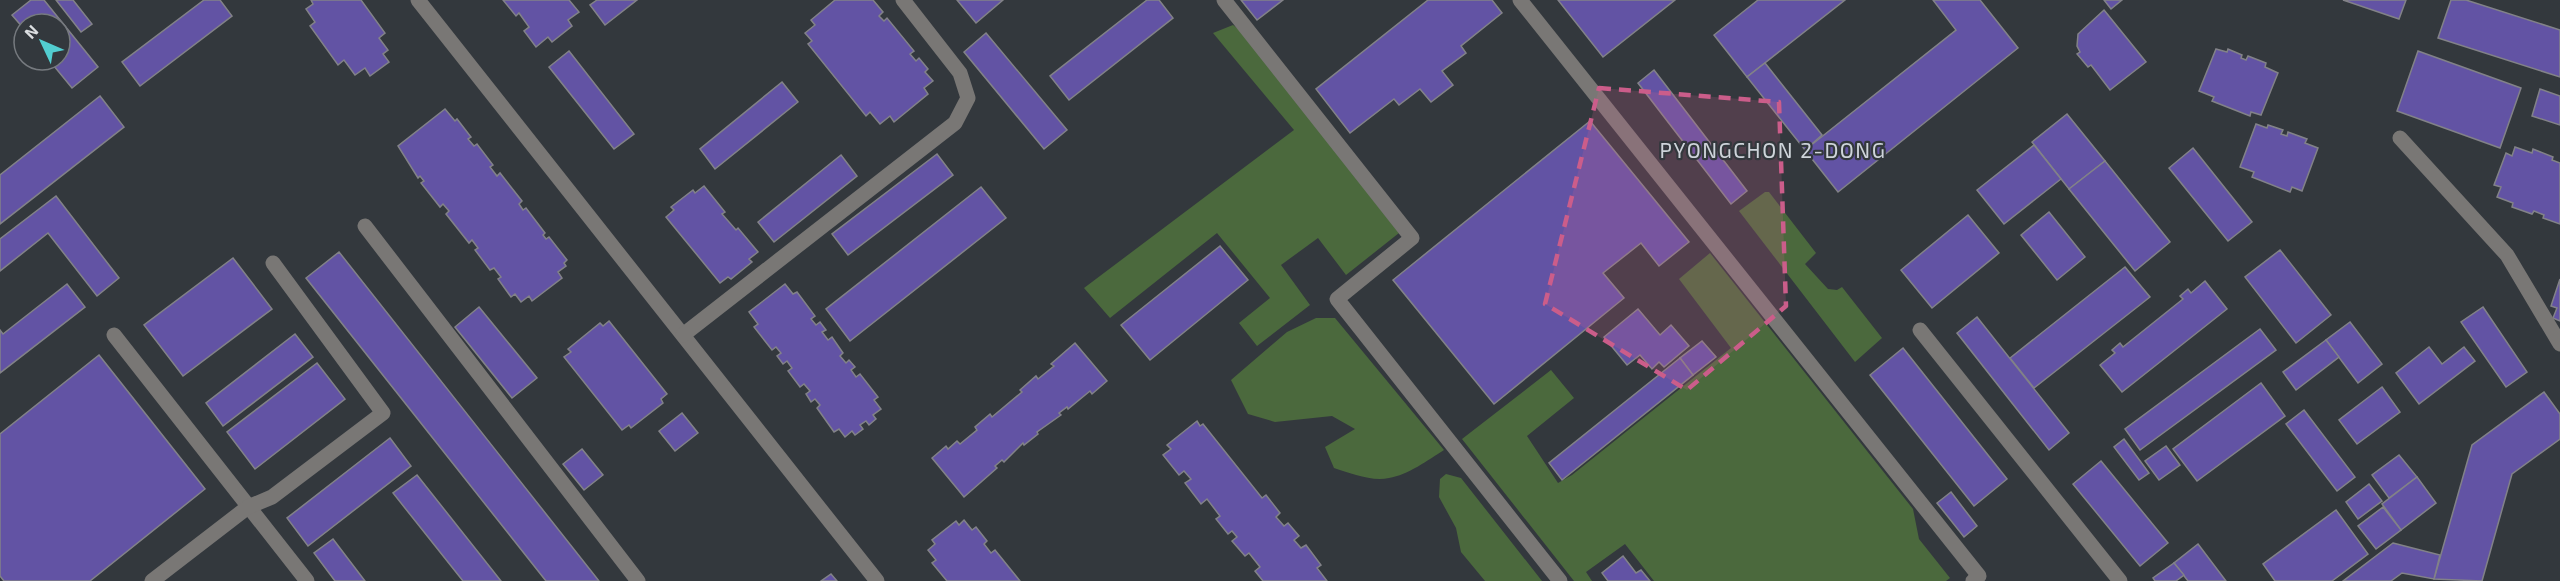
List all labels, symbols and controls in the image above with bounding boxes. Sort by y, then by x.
north arrow [12,12,72,72]
text: N [20,20,42,42]
district label: PYONGCHON 2-DONG [1660,137,1886,162]

